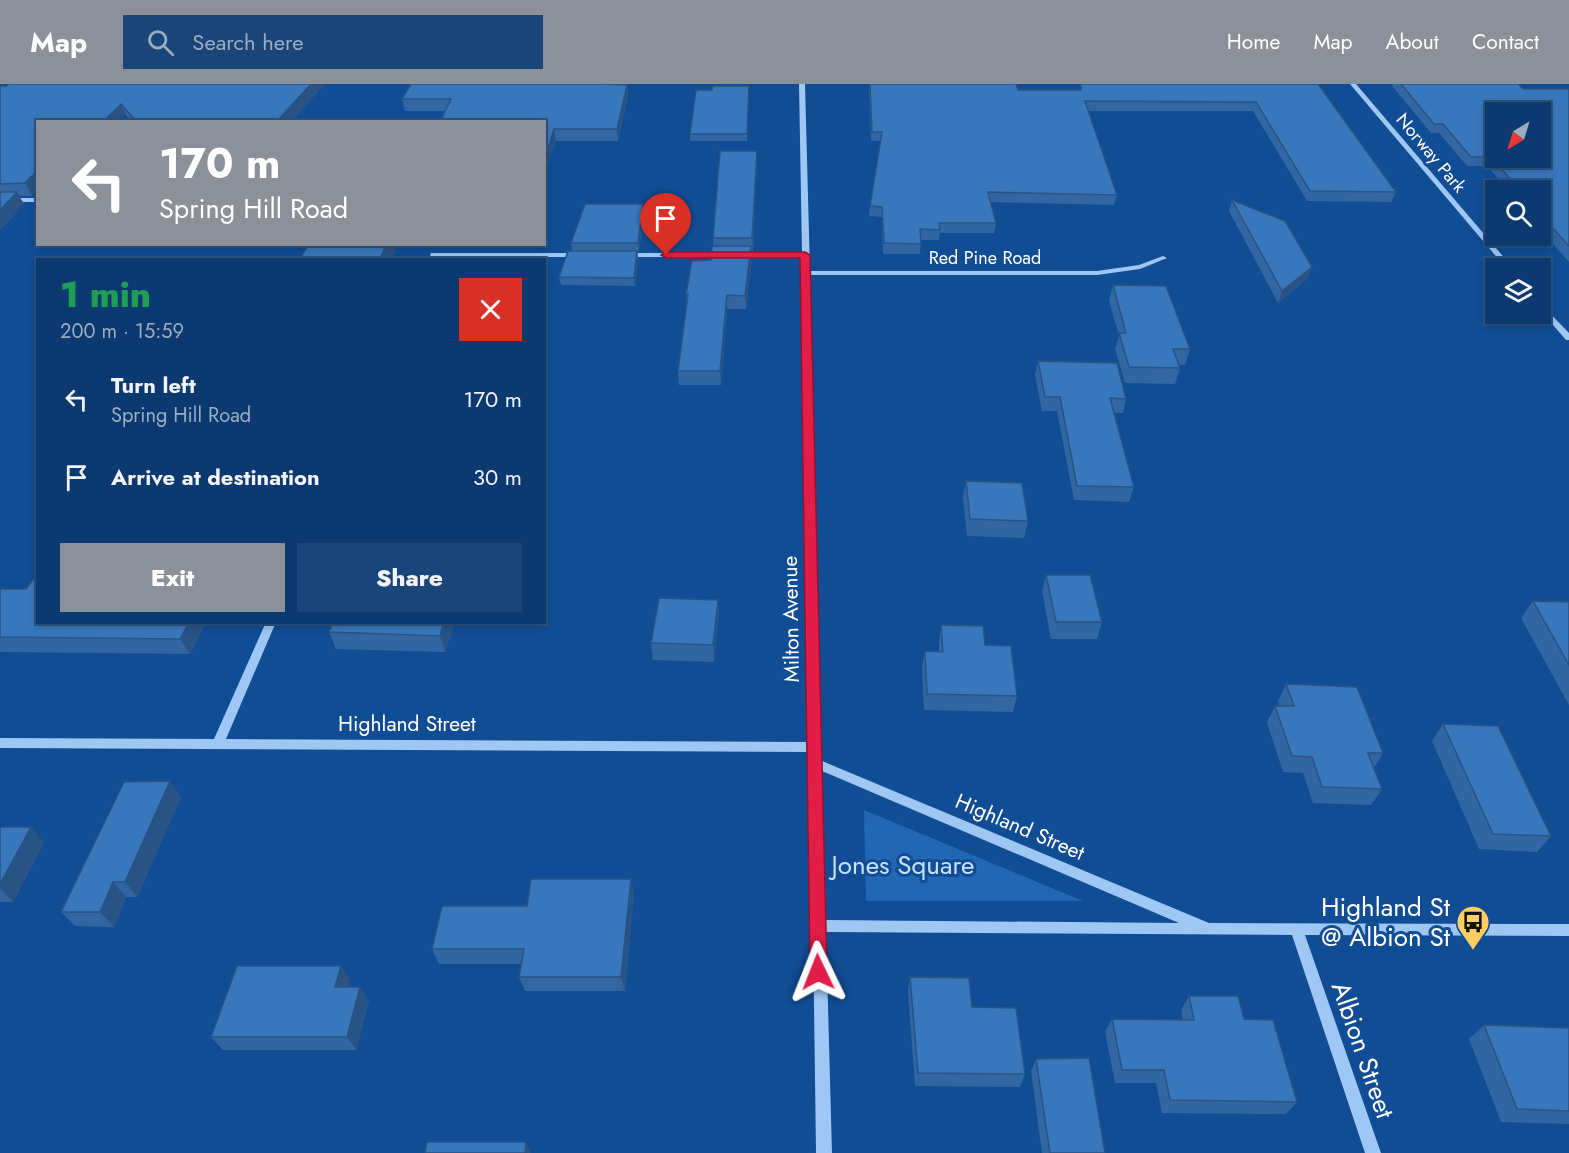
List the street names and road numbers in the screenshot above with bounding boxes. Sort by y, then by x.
street label: Norway Park [1390,108,1472,198]
street label: Red Pine Road [929,245,1041,271]
street label: Milton Avenue [775,555,807,683]
street label: Highland Street [338,709,476,739]
street label: Highland Street [951,786,1089,868]
street label: Albion Street [1322,976,1404,1124]

